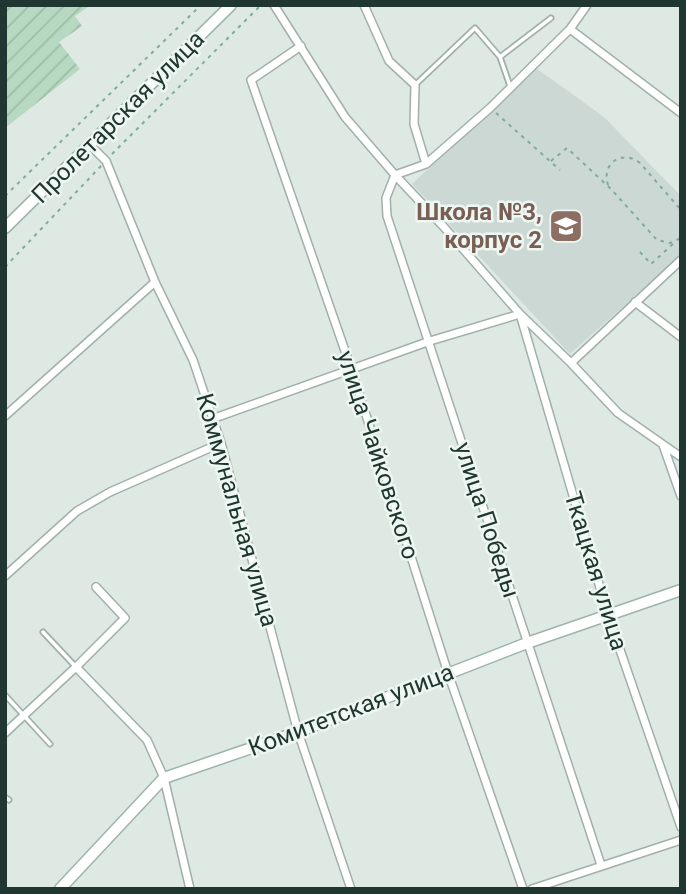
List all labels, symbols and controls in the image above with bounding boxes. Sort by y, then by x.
street label: Пролетарская улица [26,25,210,209]
place label: Школа №3, корпус 2 [416,198,542,254]
school or university icon: Школа №3, корпус 2 [547,207,585,245]
street label: улица Чайковского [331,347,425,563]
street label: Коммунальная улица [190,390,284,630]
street label: улица Победы [449,439,525,601]
street label: Ткацкая улица [559,488,633,654]
street label: Комитетская улица [244,658,458,762]

